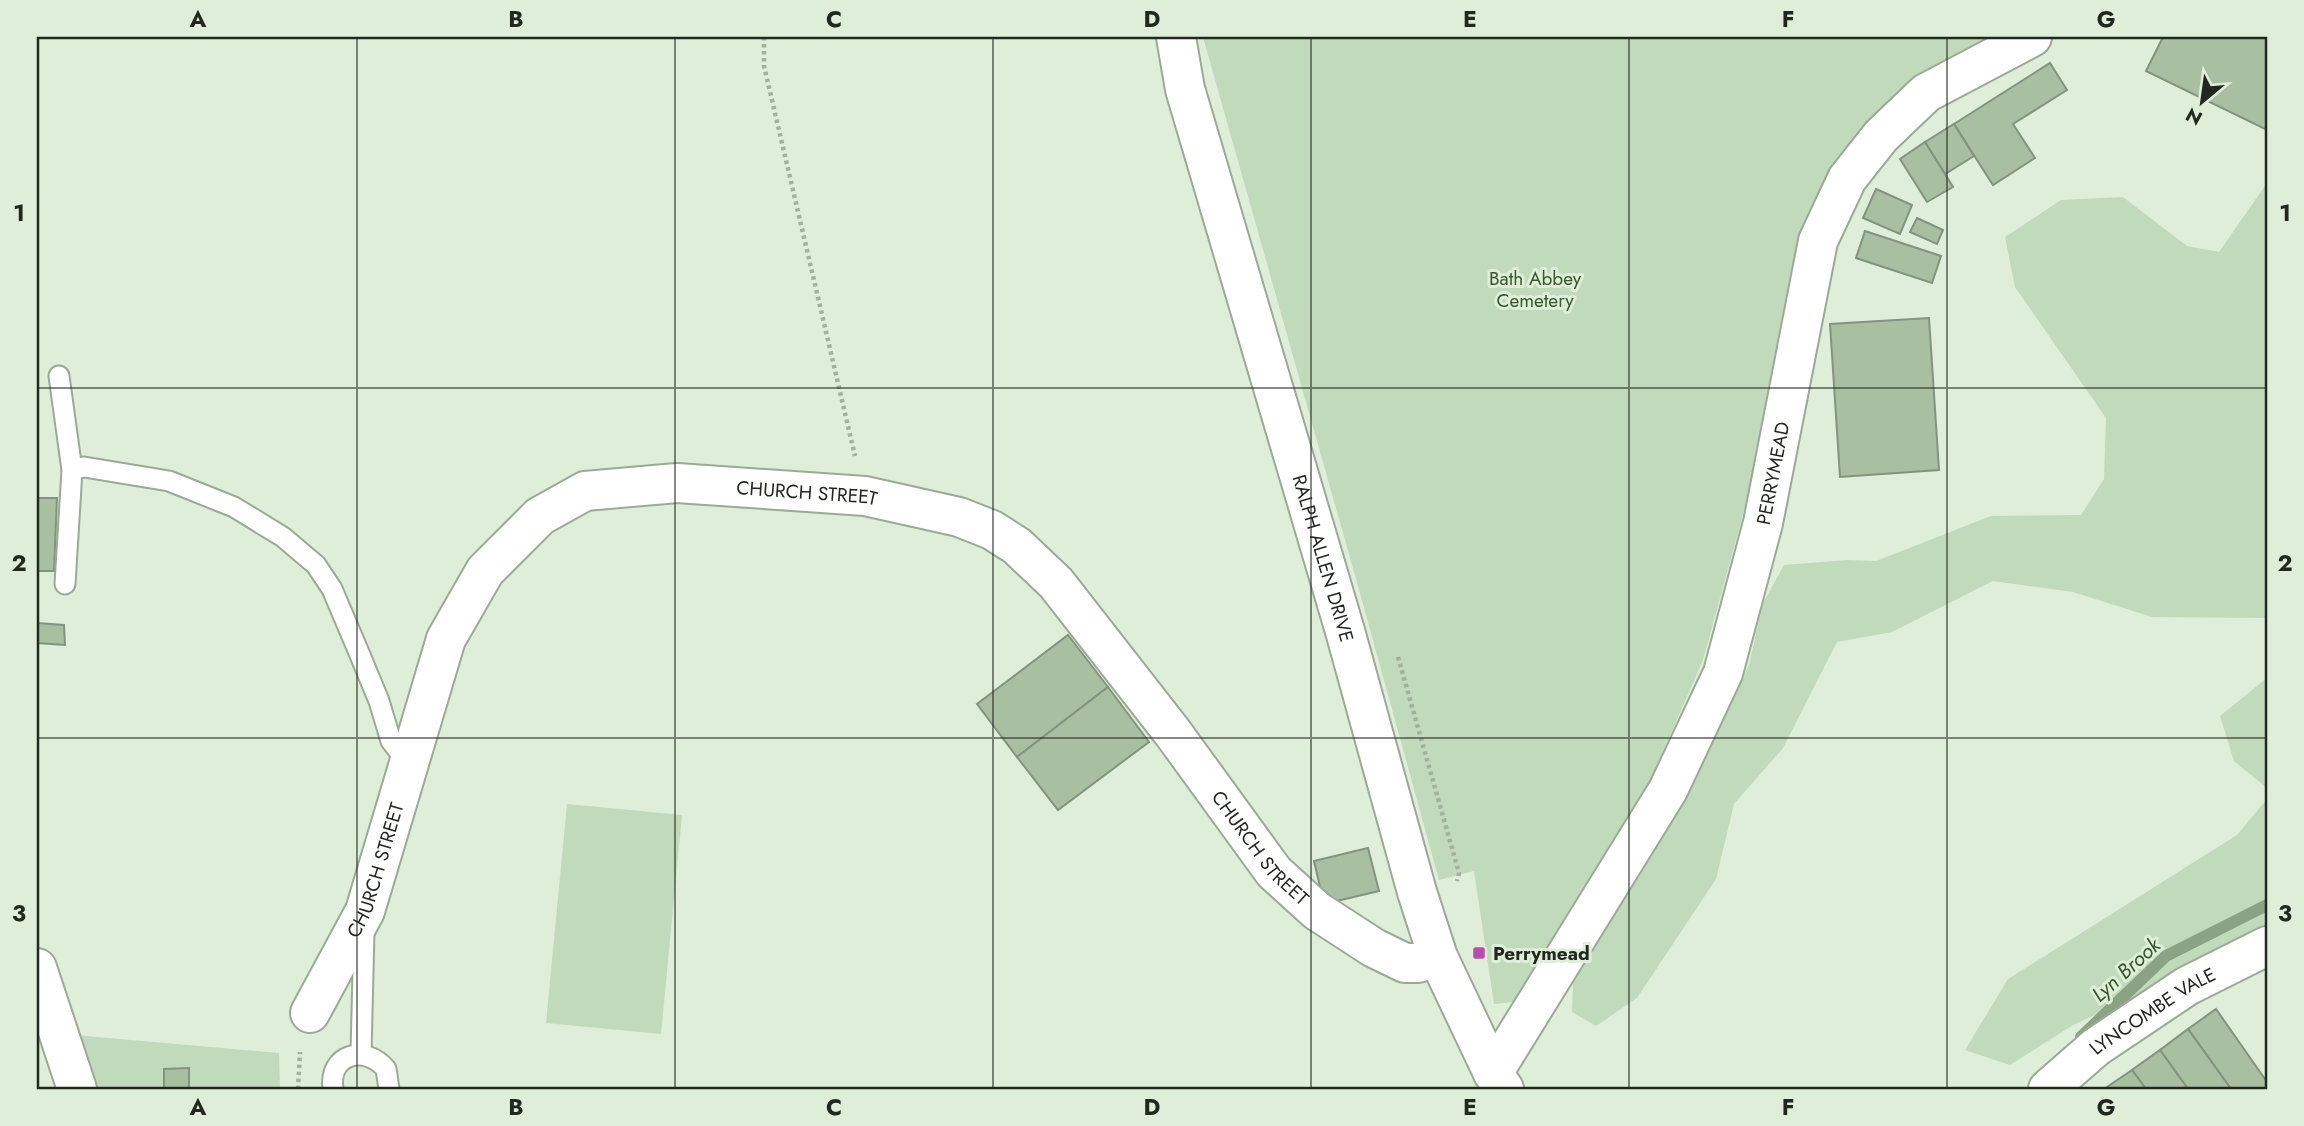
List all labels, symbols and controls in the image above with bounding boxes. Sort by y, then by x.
text: A [189,2,207,36]
text: B [508,2,524,36]
text: C [826,2,842,36]
text: D [1144,2,1161,36]
text: E [1463,2,1477,36]
text: F [1782,2,1794,36]
text: G [2097,2,2115,36]
north arrow [2168,66,2238,136]
text: N [2181,101,2207,132]
text: 1 [13,196,25,230]
text: 1 [2279,196,2291,230]
park label: Bath Abbey Cemetery [1489,265,1582,314]
street label: PERRYMEAD [1750,420,1796,527]
street label: RALPH ALLEN DRIVE [1286,471,1360,645]
street label: CHURCH STREET [736,474,880,512]
text: 2 [11,546,27,580]
text: 2 [2277,546,2293,580]
street label: CHURCH STREET [1205,785,1315,911]
street label: CHURCH STREET [340,799,411,943]
text: 3 [12,896,26,930]
text: 3 [2278,896,2292,930]
water label: Lyn Brook [2085,930,2168,1009]
place label: Perrymead [1493,940,1590,967]
marker: Perrymead [1471,945,1487,961]
street label: LYNCOMBE VALE [2083,961,2220,1061]
text: A [189,1090,207,1124]
text: B [508,1090,524,1124]
text: C [826,1090,842,1124]
text: D [1144,1090,1161,1124]
text: E [1463,1090,1477,1124]
text: F [1782,1090,1794,1124]
text: G [2097,1090,2115,1124]

